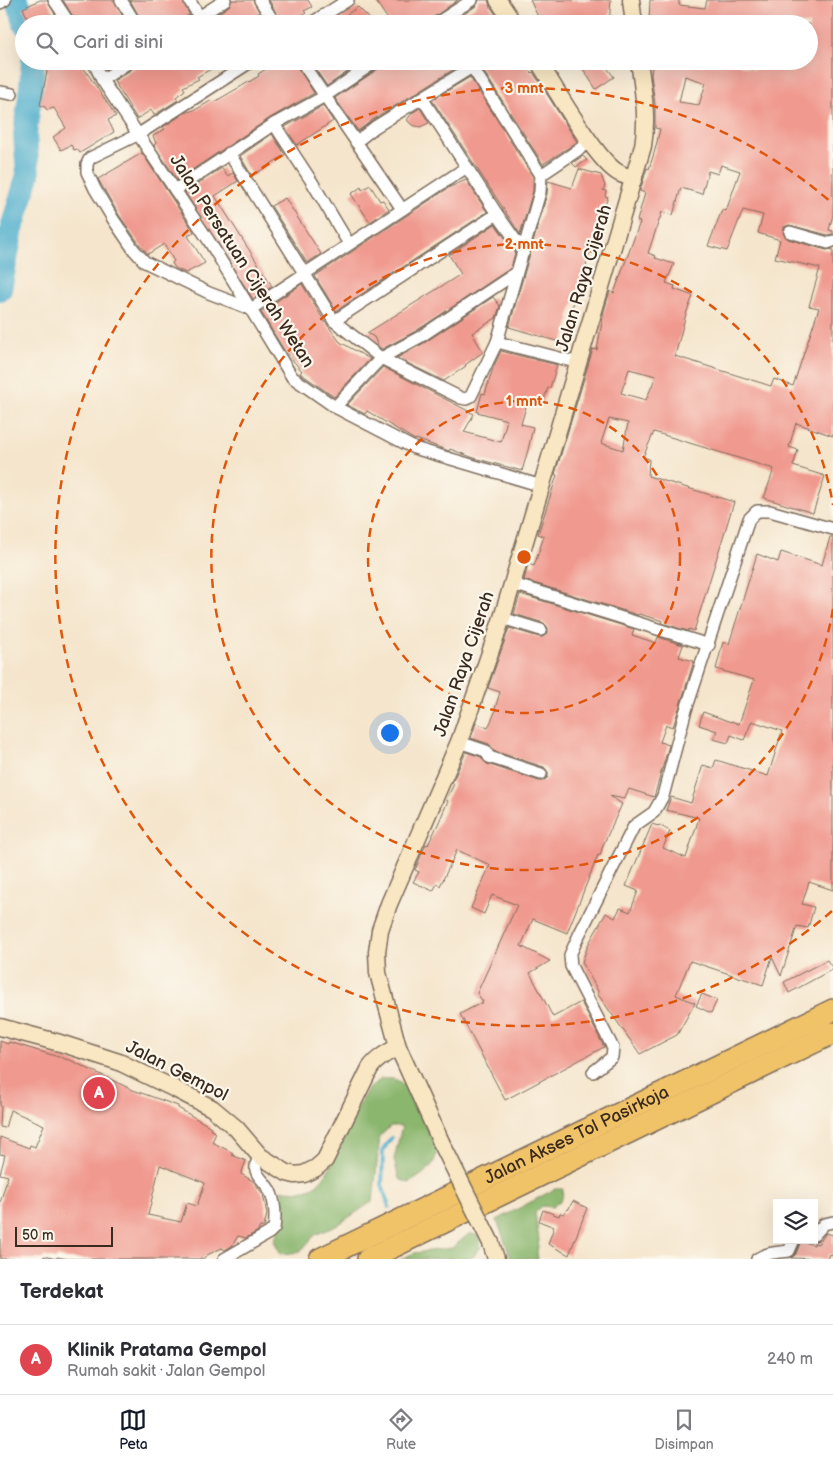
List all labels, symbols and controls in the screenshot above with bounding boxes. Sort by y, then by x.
search box [15,15,818,70]
icon: search [33,29,61,57]
text: Cari di sini [73,31,163,54]
text: 3 mnt [505,79,544,98]
street label: Jalan Persatuan Cijerah Wetan [165,151,319,371]
street label: Jalan Raya Cijerah [552,202,616,354]
text: 2 mnt [504,235,544,254]
text: 1 mnt [506,392,542,411]
centre of rings [515,548,533,566]
street label: Jalan Raya Cijerah [429,589,499,739]
your location [377,720,403,746]
street label: Jalan Gempol [122,1036,232,1106]
pin: A [83,1074,115,1112]
street label: Jalan Akses Tol Pasirkoja [481,1081,672,1188]
map controls [773,1199,818,1244]
button: layers [773,1199,818,1244]
scale bar [15,1224,112,1247]
text: 50 m [22,1227,54,1244]
text: Terdekat [20,1279,104,1304]
text: Klinik Pratama Gempol [67,1339,266,1362]
text: A [31,1350,41,1369]
text: 240 m [767,1350,813,1369]
text: Rumah sakit · Jalan Gempol [67,1362,265,1381]
tab: Peta [119,1406,148,1453]
tab: Rute [386,1406,416,1453]
tab: Disimpan [655,1406,714,1453]

